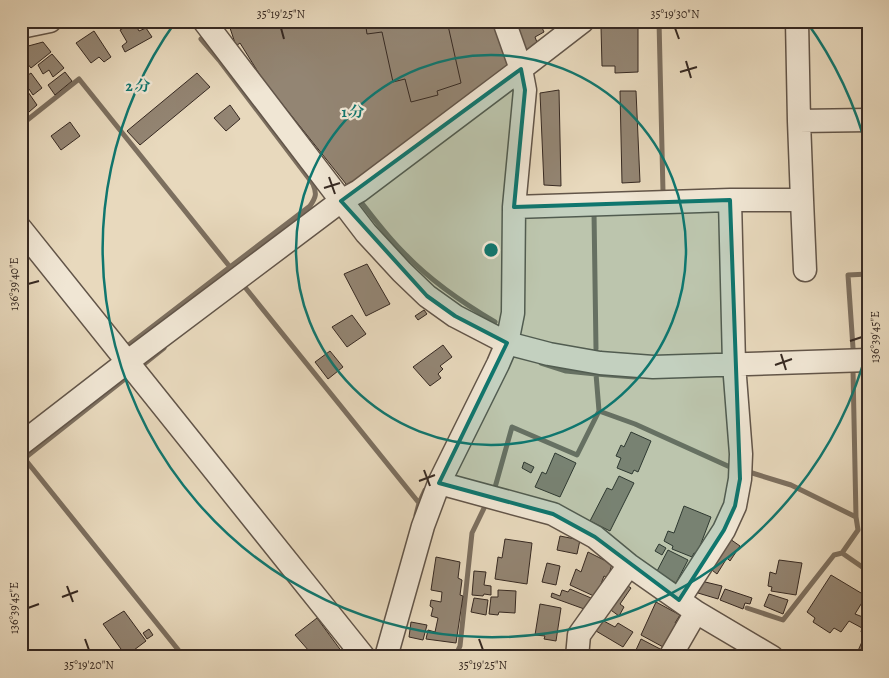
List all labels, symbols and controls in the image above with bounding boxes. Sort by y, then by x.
text: 35°19'25"N [257,6,306,22]
text: 35°19'30"N [650,6,700,22]
text: 2 分 [126,76,150,96]
text: 1 分 [342,102,364,122]
centre of rings [482,241,500,259]
text: 136°39'40"E [6,257,22,311]
text: 136°39'45"E [867,311,883,363]
text: 136°39'45"E [6,582,22,634]
text: 35°19'20"N [64,657,114,673]
text: 35°19'25"N [459,657,508,673]

